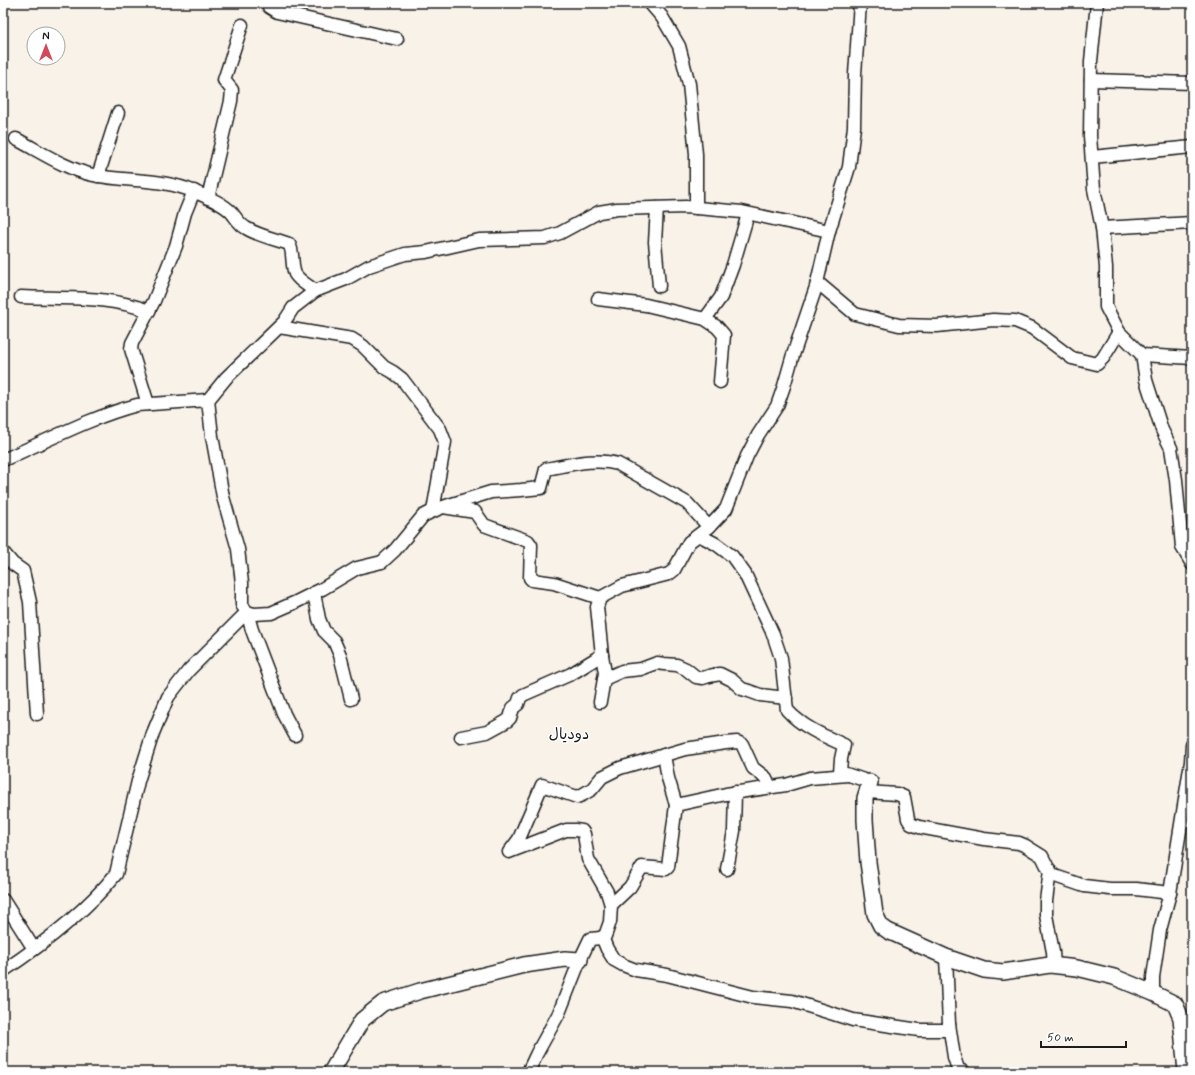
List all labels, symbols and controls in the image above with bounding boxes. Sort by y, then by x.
north arrow [26,26,66,66]
text: N [42,30,50,44]
district label: دودیال [549,725,589,745]
scale bar [1041,1023,1126,1049]
text: 50 m [1047,1030,1074,1046]

